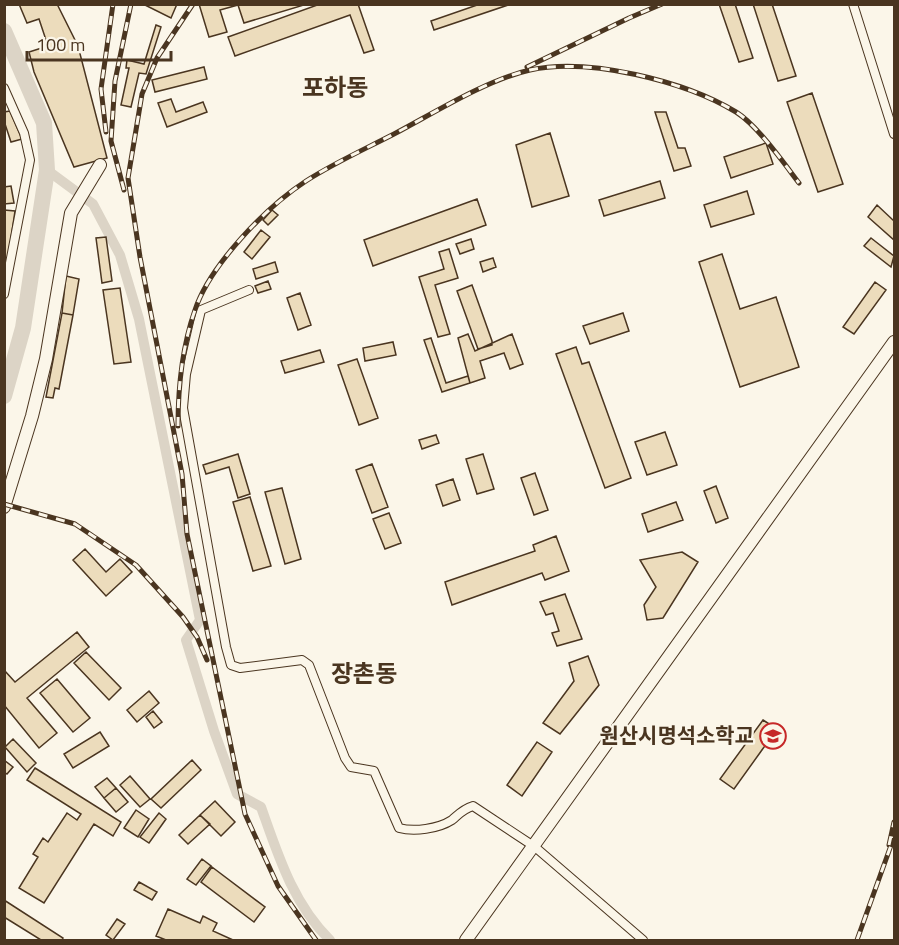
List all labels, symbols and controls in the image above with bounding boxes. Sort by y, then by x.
scale bar [27,24,171,62]
text: 100 m [36,31,85,58]
district label: 포하동 [302,69,368,105]
district label: 장촌동 [331,655,397,691]
place label: 원산시명석소학교 [599,719,754,751]
school or university icon: 원산시명석소학교 [758,721,788,751]

